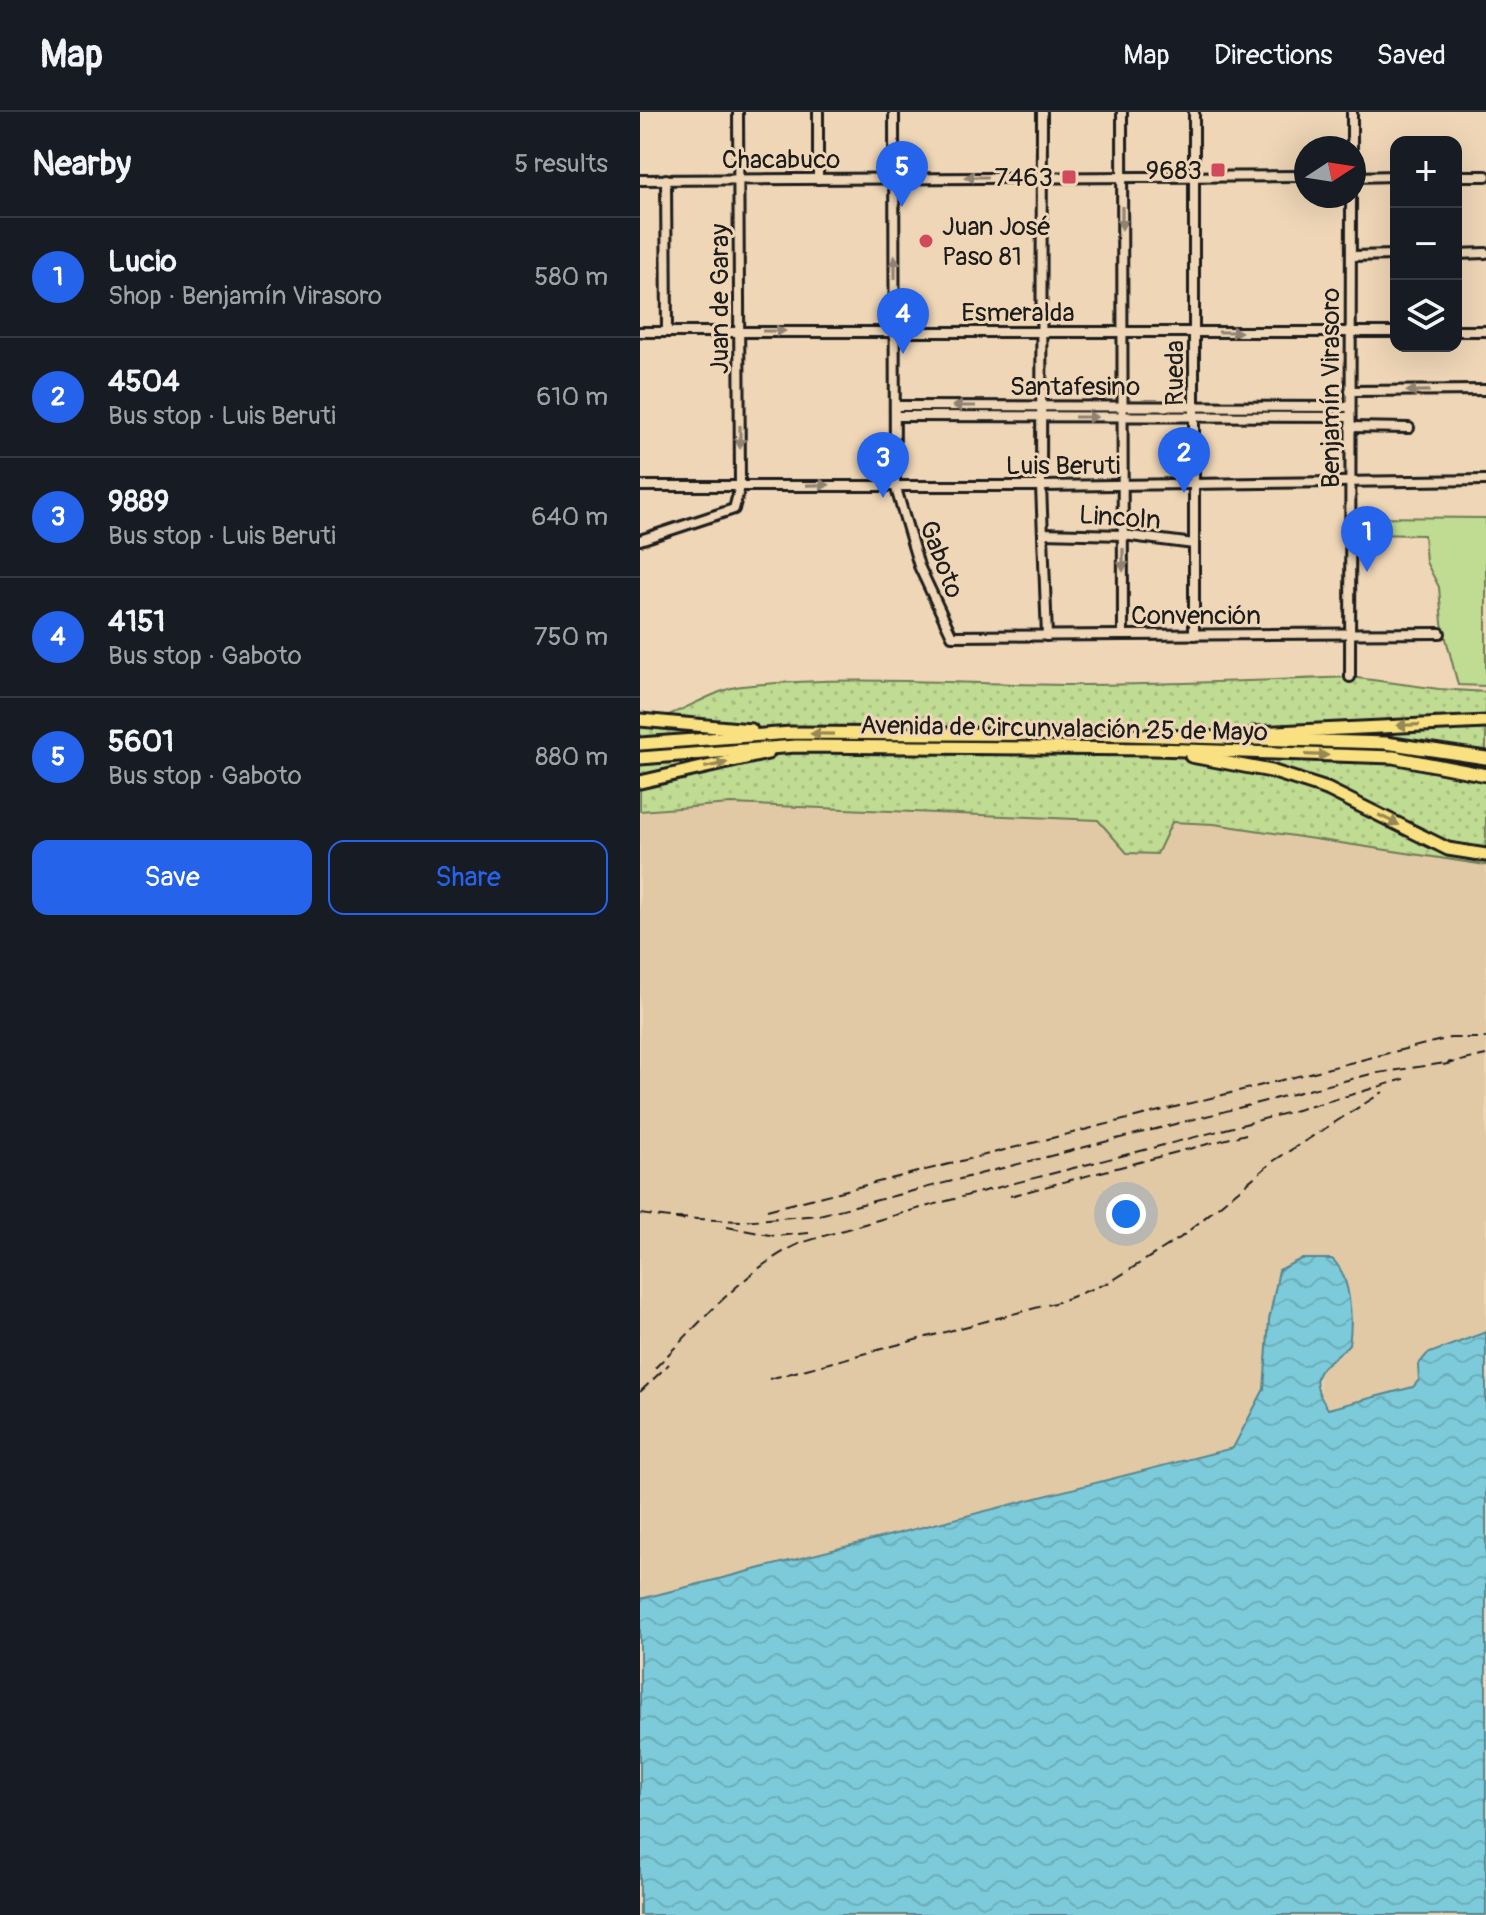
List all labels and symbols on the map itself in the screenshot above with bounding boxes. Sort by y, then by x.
north arrow [1294,136,1366,208]
pin: 5 [876,141,928,207]
street label: Chacabuco [722,144,840,176]
place label: 9683 [1146,155,1202,187]
marker: 9683 [1209,161,1227,179]
place label: 7463 [995,162,1053,194]
marker: 7463 [1060,168,1078,186]
one-way arrow [963,171,988,184]
one-way arrow [1116,206,1128,231]
place label: Juan José Paso 81 [942,211,1051,273]
street label: Juan de Garay [704,224,736,374]
marker: Juan José Paso 81 [917,232,935,250]
one-way arrow [889,254,901,279]
pin: 4 [877,288,929,354]
street label: Benjamín Virasoro [1315,288,1347,488]
street label: Esmeralda [961,297,1075,329]
one-way arrow [762,325,787,337]
one-way arrow [1218,326,1243,338]
street label: Rueda [1159,340,1191,406]
street label: Santafesino [1010,371,1140,403]
one-way arrow [1405,384,1430,397]
one-way arrow [951,400,976,412]
one-way arrow [1074,411,1099,423]
one-way arrow [734,425,746,450]
pin: 2 [1158,427,1210,493]
pin: 3 [857,432,909,498]
street label: Luis Beruti [1006,450,1120,482]
one-way arrow [806,479,831,492]
street label: Lincoln [1078,499,1162,537]
pin: 1 [1341,506,1393,572]
street label: Gaboto [912,516,970,603]
one-way arrow [1117,548,1129,573]
street label: Convención [1131,600,1261,632]
street label: Avenida de Circunvalación 25 de Mayo [860,709,1268,749]
one-way arrow [1395,719,1420,732]
one-way arrow [809,727,834,740]
one-way arrow [1305,748,1330,761]
one-way arrow [704,758,729,770]
one-way arrow [1377,813,1400,826]
your location [1106,1194,1146,1234]

